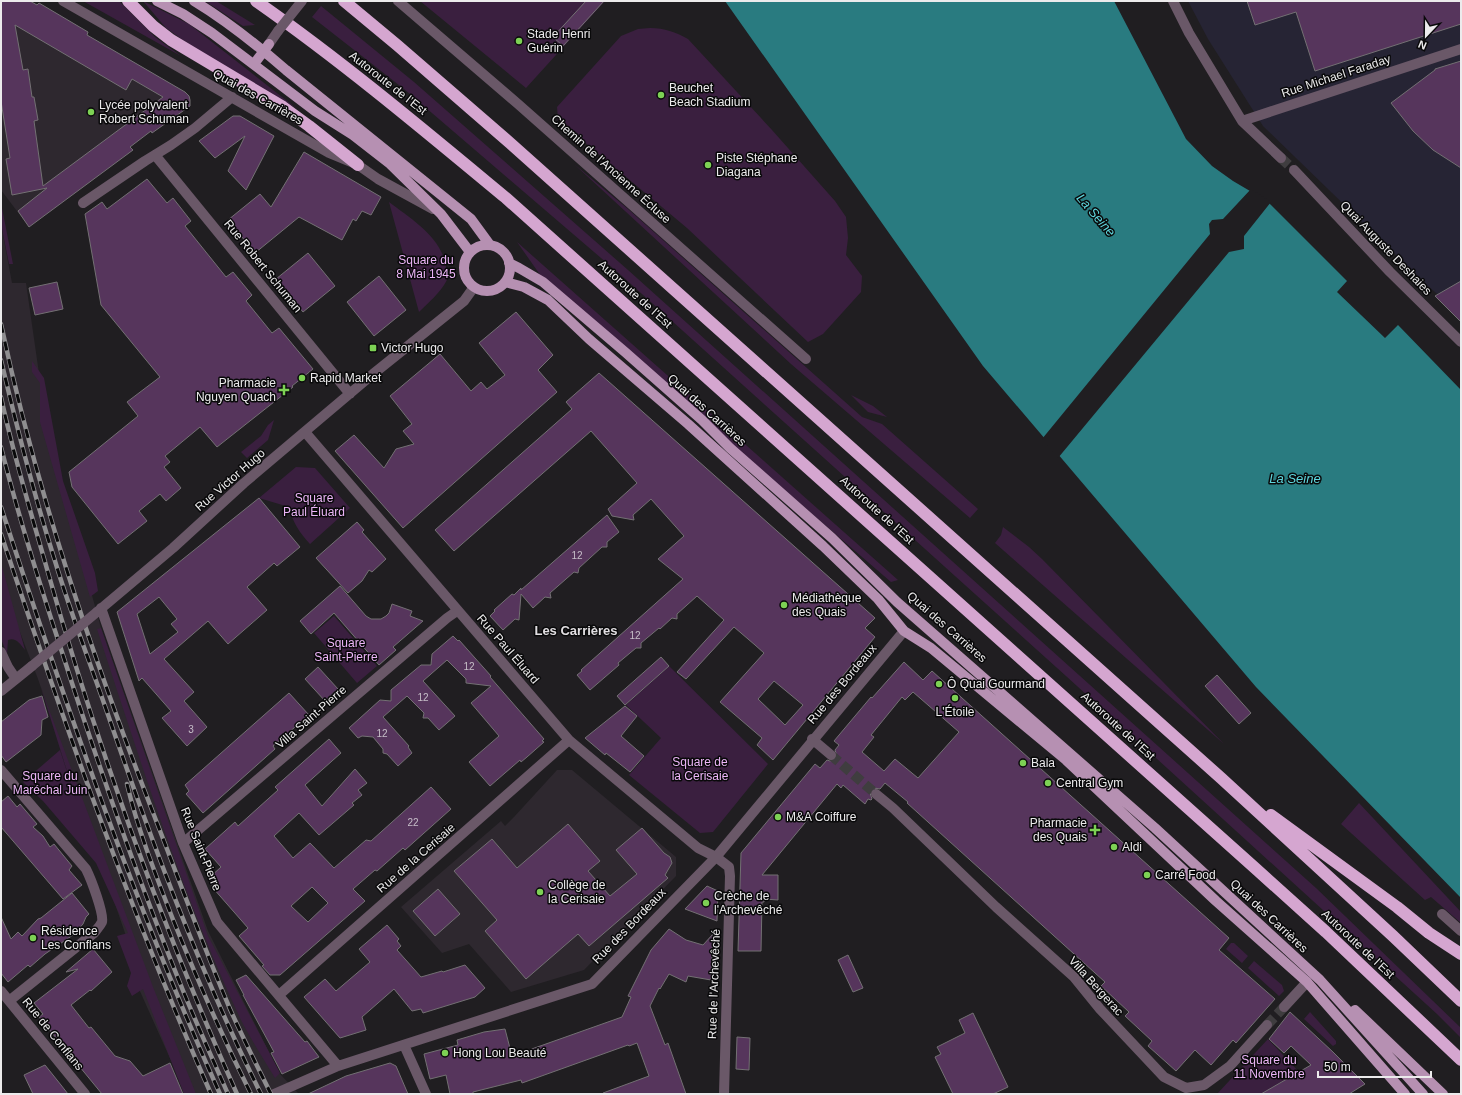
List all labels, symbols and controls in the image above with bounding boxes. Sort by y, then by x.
north arrow [1406,16,1446,56]
place label: Stade Henri Guérin [527,27,590,55]
marker: Stade Henri Guérin [514,36,524,46]
text: N [1416,38,1428,52]
street label: Autoroute de l’Est [346,48,430,118]
street label: Rue Michael Faraday [1280,52,1392,100]
street label: Quai des Carrières [211,66,305,128]
place label: Beuchet Beach Stadium [669,81,750,109]
marker: Beuchet Beach Stadium [656,90,666,100]
place label: Lycée polyvalent Robert Schuman [99,98,189,126]
marker: Lycée polyvalent Robert Schuman [86,107,96,117]
street label: Chemin de l'Ancienne Écluse [548,111,674,227]
place label: Piste Stéphane Diagana [716,151,798,179]
marker: Piste Stéphane Diagana [703,160,713,170]
water label: La Seine [1074,191,1118,239]
street label: Quai Auguste Deshaies [1337,198,1435,298]
street label: Rue Robert Schuman [221,217,305,315]
park label: Square du 8 Mai 1945 [396,253,456,281]
street label: Autoroute de l’Est [595,257,675,331]
place label: Victor Hugo [381,341,444,355]
marker: Victor Hugo [368,343,378,353]
place label: Rapid Market [310,371,382,385]
street label: Quai des Carrières [665,371,749,449]
marker: Rapid Market [297,373,307,383]
place label: Pharmacie Nguyen Quach [196,376,276,404]
marker: Pharmacie Nguyen Quach [279,385,289,395]
street label: Rue Victor Hugo [192,446,268,514]
water label: La Seine [1269,471,1321,486]
street label: Autoroute de l’Est [837,473,917,547]
park label: Square Paul Éluard [283,491,345,519]
house number: 12 [571,550,583,561]
street label: Quai des Carrières [904,589,990,665]
place label: Médiathèque des Quais [792,591,862,619]
marker: Médiathèque des Quais [779,600,789,610]
street label: Rue Paul Éluard [474,611,543,687]
district label: Les Carrières [534,623,618,638]
house number: 12 [629,630,641,641]
park label: Square Saint-Pierre [314,636,378,664]
street label: Rue des Bordeaux [805,641,879,727]
house number: 12 [463,661,475,672]
place label: Ô Quai Gourmand [947,676,1045,691]
marker: Ô Quai Gourmand [934,679,944,689]
street label: Villa Saint-Pierre [273,682,349,752]
street label: Autoroute de l’Est [1078,689,1158,763]
house number: 12 [417,692,429,703]
marker: L'Étoile [950,693,960,703]
place label: L'Étoile [936,704,975,719]
house number: 3 [188,724,194,735]
house number: 12 [376,728,388,739]
park label: Square de la Cerisaie [672,755,729,783]
place label: Bala [1031,756,1055,770]
marker: Bala [1018,758,1028,768]
park label: Square du Maréchal Juin [13,769,87,797]
place label: Central Gym [1056,776,1123,790]
marker: Central Gym [1043,778,1053,788]
street label: Rue Saint-Pierre [178,805,224,893]
place label: M&A Coiffure [786,810,857,824]
marker: M&A Coiffure [773,812,783,822]
place label: Pharmacie des Quais [1030,816,1087,844]
house number: 22 [407,817,419,828]
street label: Rue de la Cerisaie [374,820,458,896]
marker: Pharmacie des Quais [1090,825,1100,835]
place label: Aldi [1122,840,1142,854]
marker: Aldi [1109,842,1119,852]
place label: Carré Food [1155,868,1216,882]
marker: Carré Food [1142,870,1152,880]
street label: Quai des Carrières [1227,877,1311,955]
place label: Collège de la Cerisaie [548,878,606,906]
street label: Rue des Bordeaux [589,885,669,967]
marker: Collège de la Cerisaie [535,887,545,897]
place label: Crèche de l'Archevêché [714,889,783,917]
marker: Crèche de l'Archevêché [701,898,711,908]
street label: Autoroute de l’Est [1319,907,1398,982]
place label: Résidence Les Conflans [41,924,111,952]
street label: Rue de l'Archevêché [705,928,723,1039]
marker: Résidence Les Conflans [28,933,38,943]
street label: Villa Bergerac [1066,954,1126,1018]
street label: Rue de Conflans [19,995,87,1073]
place label: Hong Lou Beauté [453,1046,547,1060]
marker: Hong Lou Beauté [440,1048,450,1058]
park label: Square du 11 Novembre [1233,1053,1305,1081]
scale bar [1318,1053,1431,1079]
text: 50 m [1324,1060,1351,1074]

